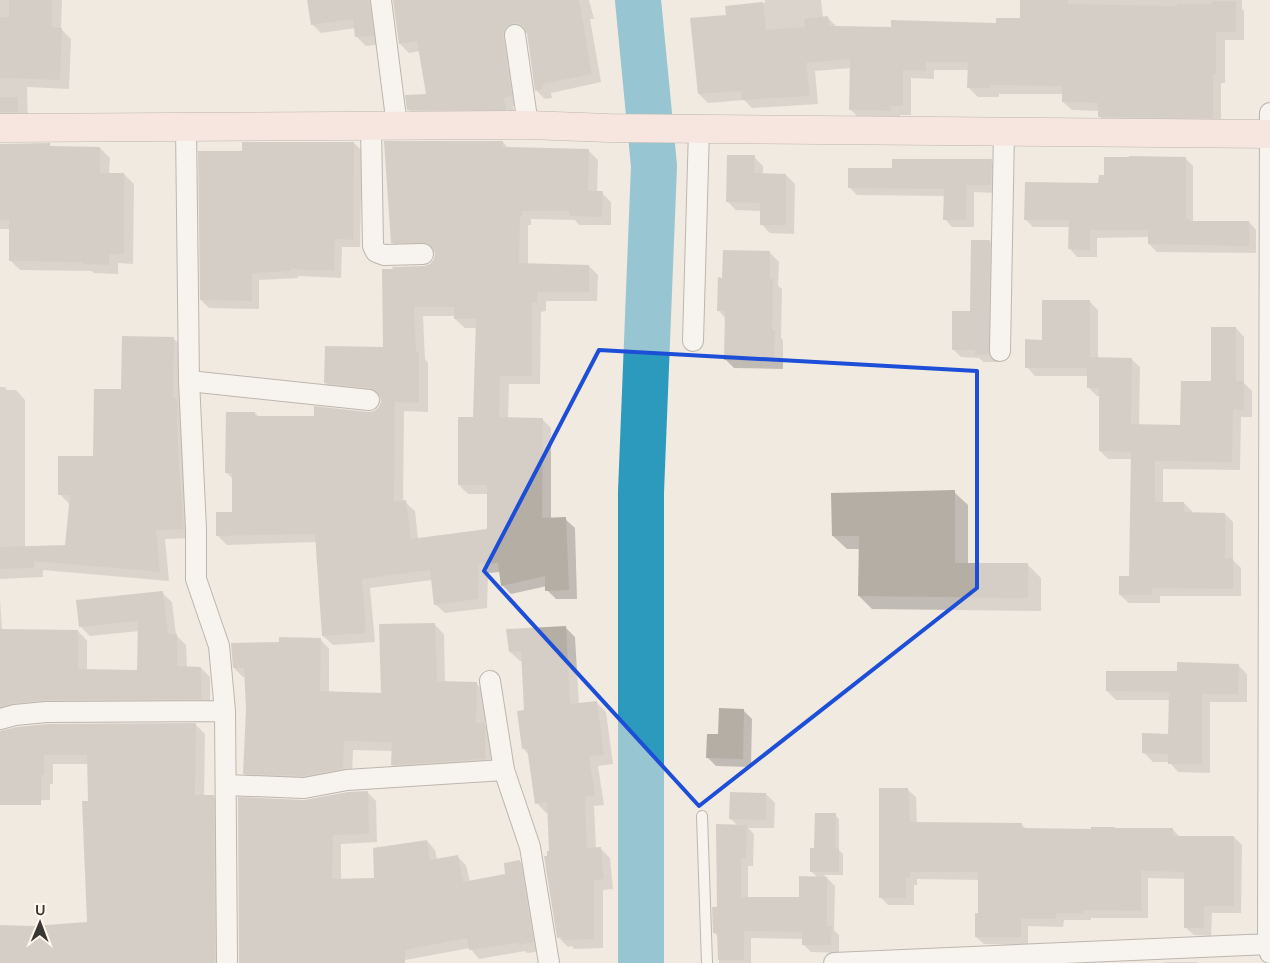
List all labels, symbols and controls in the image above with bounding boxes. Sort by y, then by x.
north arrow [15,898,65,948]
text: U [35,901,46,918]

